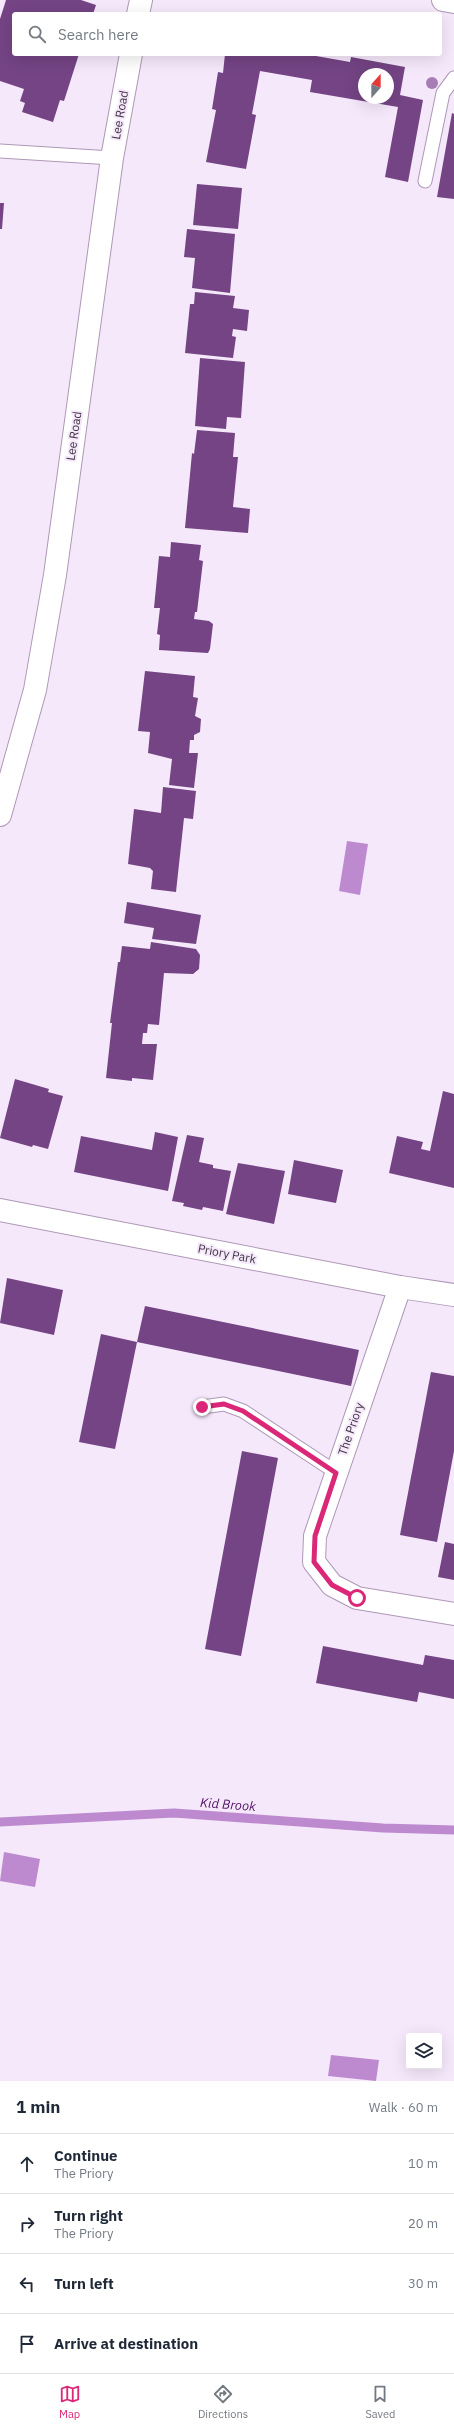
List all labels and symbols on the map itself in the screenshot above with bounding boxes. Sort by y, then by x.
north arrow [358,68,394,104]
street label: Lee Road [108,89,131,141]
street label: Lee Road [63,410,84,461]
street label: Priory Park [197,1241,258,1267]
route end [193,1398,211,1416]
street label: The Priory [335,1400,367,1457]
route start [348,1589,366,1607]
water label: Kid Brook [199,1794,257,1815]

